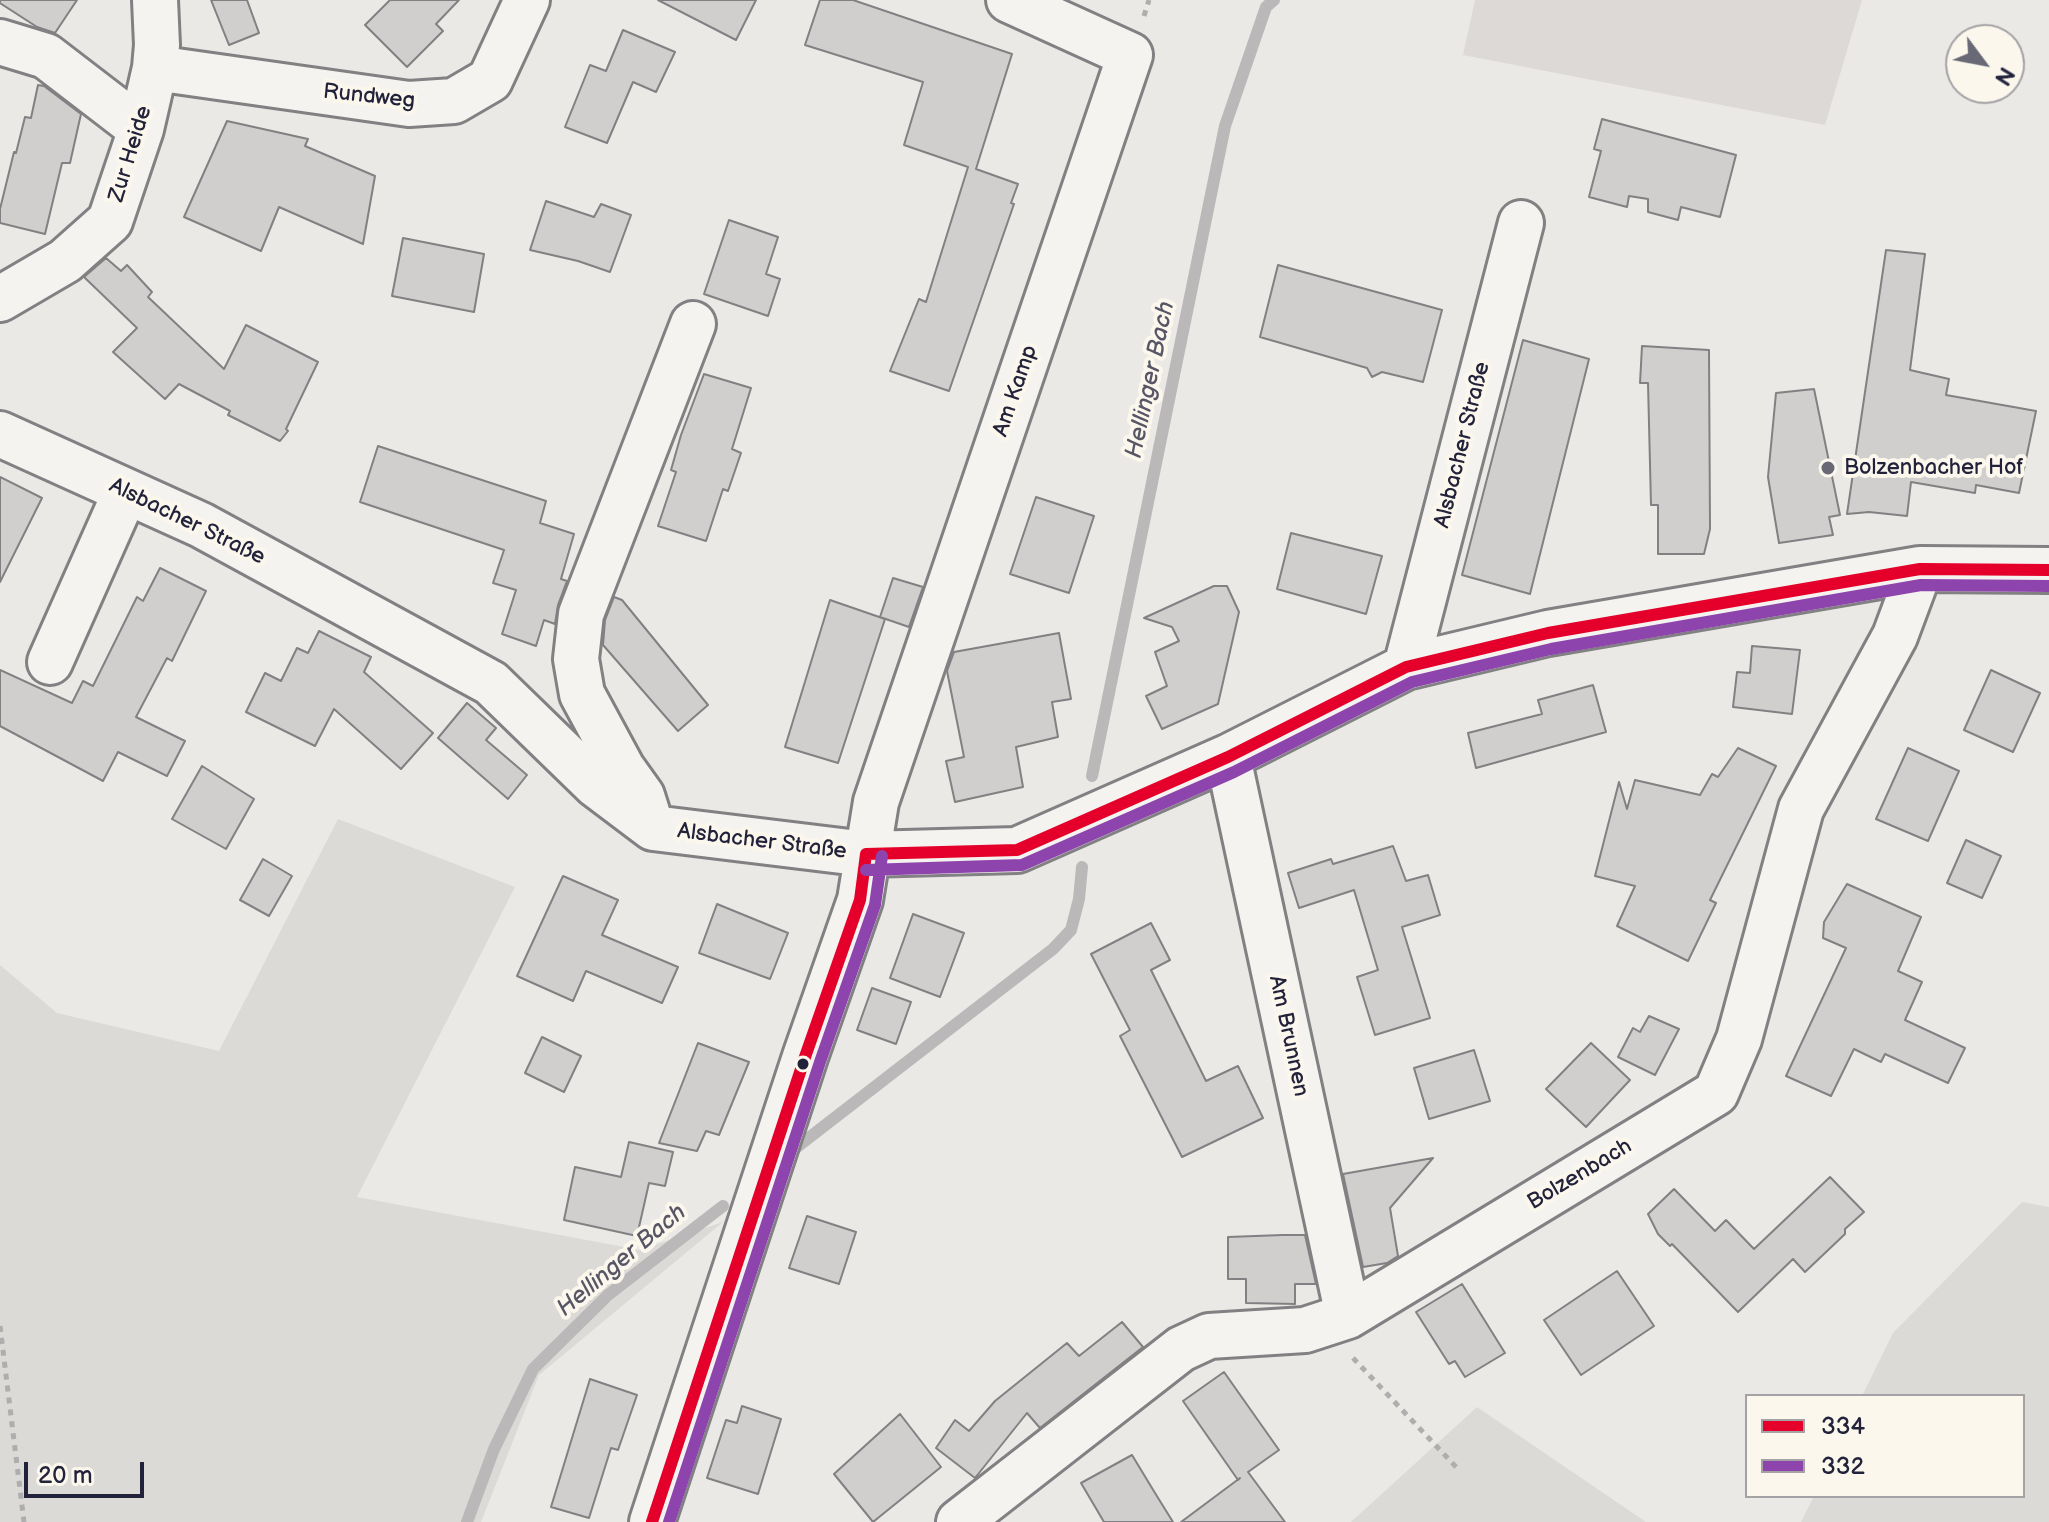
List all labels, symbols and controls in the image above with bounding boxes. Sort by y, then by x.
north arrow [1945,24,2025,104]
text: N [1988,62,2020,90]
street label: Rundweg [322,79,416,115]
street label: Zur Heide [104,103,158,205]
water label: Hellinger Bach [1120,299,1182,461]
street label: Am Kamp [988,342,1044,440]
street label: Alsbacher Straße [1430,359,1496,531]
place label: Bolzenbacher Hof [1844,455,2023,481]
marker: Bolzenbacher Hof [1819,459,1837,477]
street label: Alsbacher Straße [105,473,269,571]
street label: Alsbacher Straße [676,819,848,865]
street label: Am Brunnen [1262,973,1314,1099]
unlabelled marker [795,1056,811,1072]
street label: Bolzenbach [1523,1134,1637,1216]
water label: Hellinger Bach [552,1199,692,1323]
legend [1745,1394,2025,1498]
text: 334 [1821,1412,1865,1441]
scale bar [28,1446,148,1496]
text: 332 [1821,1452,1865,1481]
text: 20 m [38,1461,93,1490]

